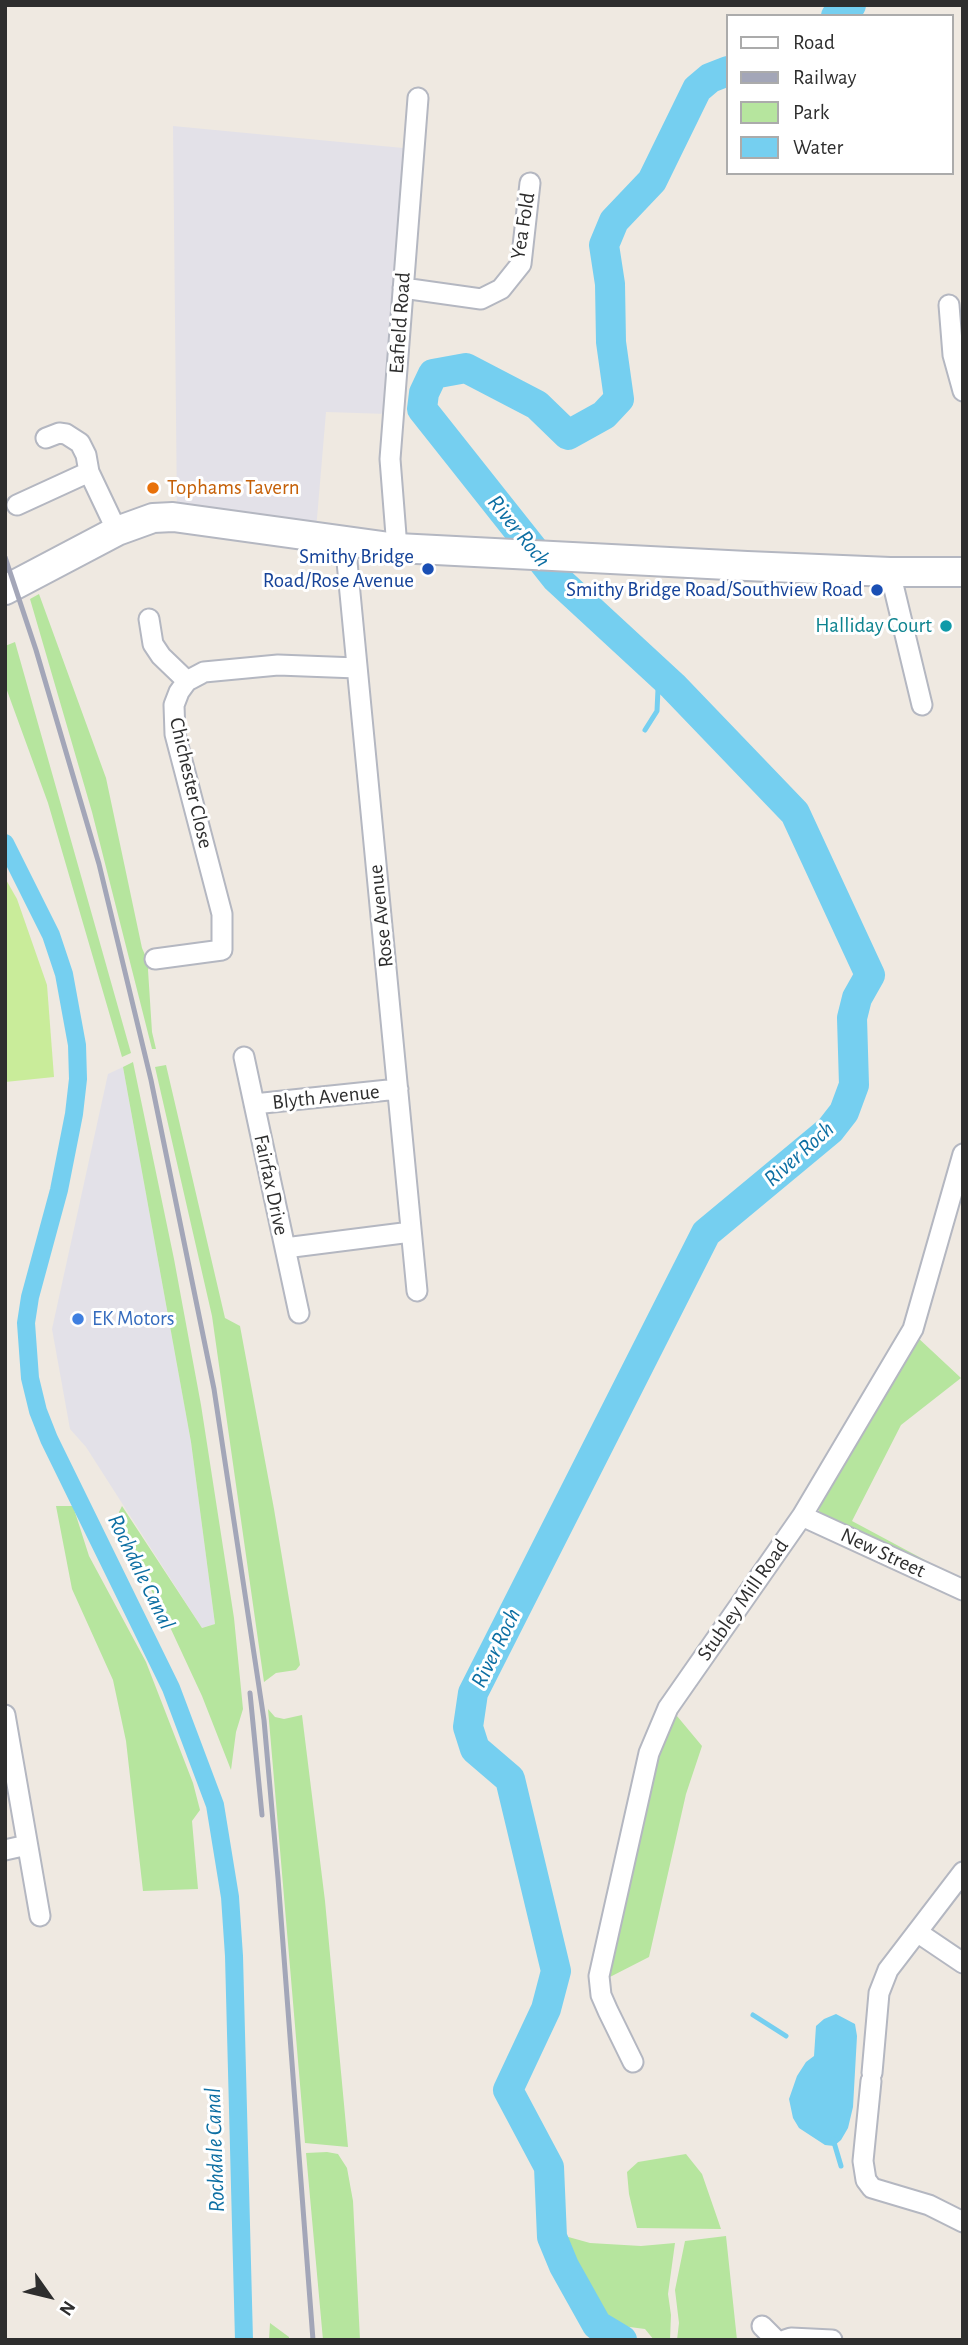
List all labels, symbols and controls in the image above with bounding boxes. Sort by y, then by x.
legend [726,14,954,175]
text: Road [793,32,835,53]
text: Railway [793,67,856,88]
text: Park [793,102,829,123]
text: Water [793,137,843,158]
street label: Yea Fold [505,191,541,261]
street label: Eafield Road [384,271,416,375]
place label: Tophams Tavern [167,475,300,501]
marker: Tophams Tavern [145,480,161,496]
water label: River Roch [482,489,556,573]
place label: Smithy Bridge Road/Rose Avenue [263,544,414,594]
marker: Smithy Bridge Road/Rose Avenue [420,561,436,577]
place label: Smithy Bridge Road/Southview Road [566,577,863,603]
marker: Smithy Bridge Road/Southview Road [869,582,885,598]
place label: Halliday Court [815,613,932,639]
marker: Halliday Court [938,618,954,634]
street label: Chichester Close [164,715,218,851]
street label: Rose Avenue [363,863,399,969]
street label: Blyth Avenue [271,1079,381,1115]
water label: River Roch [758,1115,840,1193]
street label: Fairfax Drive [248,1132,294,1238]
place label: EK Motors [92,1306,175,1332]
marker: EK Motors [70,1311,86,1327]
water label: Rochdale Canal [101,1510,181,1634]
street label: New Street [837,1522,929,1584]
street label: Stubley Mill Road [692,1534,794,1666]
water label: River Roch [465,1604,527,1692]
water label: Rochdale Canal [199,2087,231,2213]
north arrow [14,2261,84,2331]
text: N [55,2297,78,2319]

